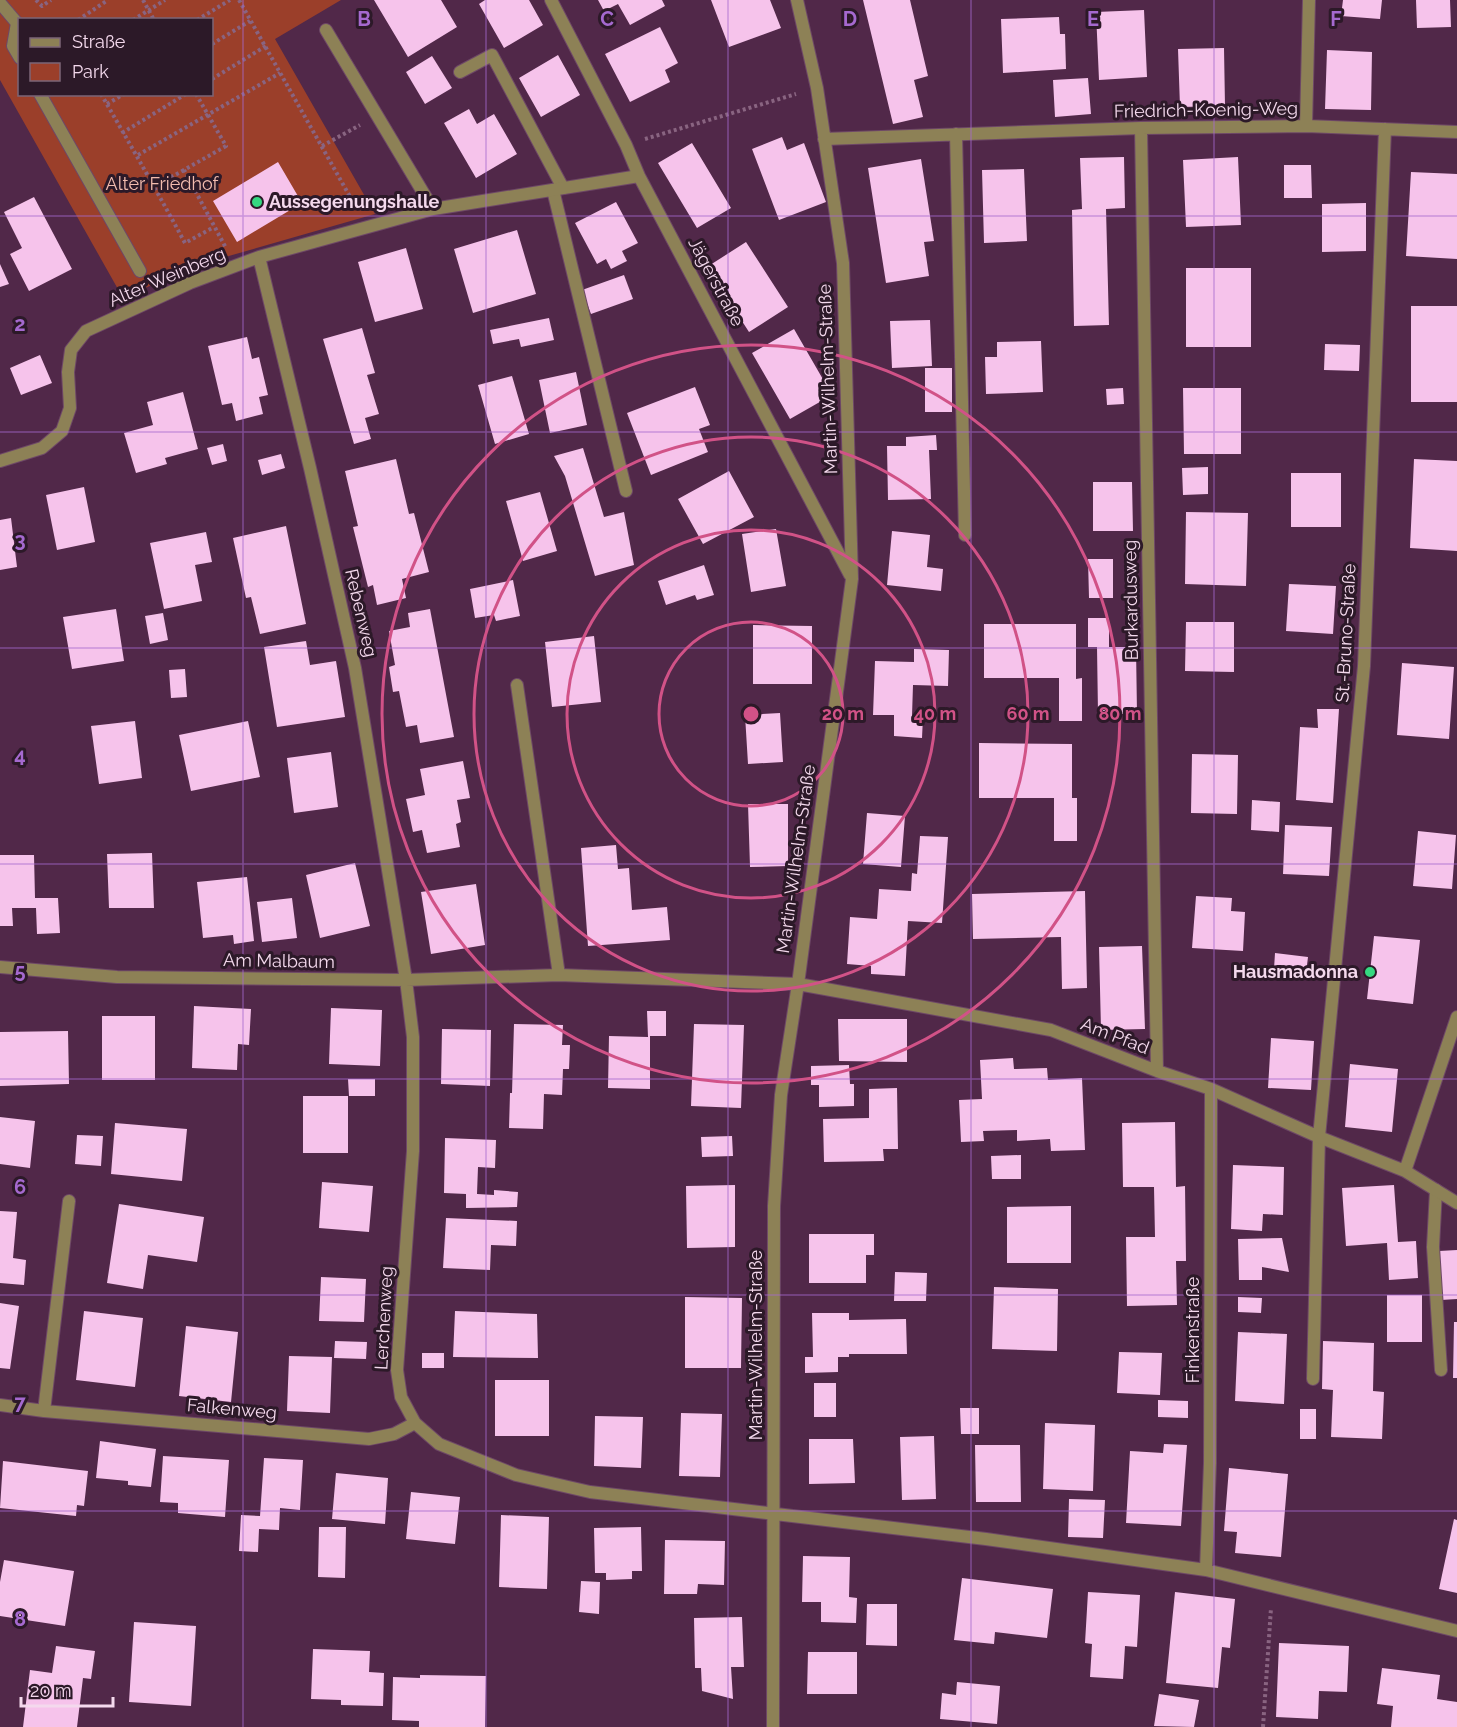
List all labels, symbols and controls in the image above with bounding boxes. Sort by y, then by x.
text: B [357,7,371,31]
text: C [600,7,614,31]
text: D [843,7,857,31]
text: E [1087,7,1099,31]
text: F [1330,7,1342,31]
legend [18,18,213,96]
text: Straße [72,31,126,52]
text: Park [72,61,109,82]
street label: Friedrich-Koenig-Weg [1114,97,1298,122]
park label: Alter Friedhof [106,173,220,194]
place label: Aussegenungshalle [269,191,440,212]
marker: Aussegenungshalle [250,195,264,209]
street label: Jägerstraße [684,234,749,330]
street label: Alter Weinberg [105,242,228,311]
street label: Martin-Wilhelm-Straße [814,283,841,474]
text: 2 [14,312,26,336]
text: 3 [14,528,26,552]
street label: Burkardusweg [1119,539,1142,661]
street label: St.-Bruno-Straße [1331,563,1360,703]
street label: Rebenweg [341,567,382,659]
text: 20 m [822,703,864,724]
text: 40 m [914,703,956,724]
text: 60 m [1006,703,1050,724]
text: 80 m [1098,703,1142,724]
centre of rings [741,704,761,724]
text: 4 [14,743,26,767]
street label: Martin-Wilhelm-Straße [772,763,819,955]
street label: Am Malbaum [223,949,335,972]
text: 5 [14,959,26,983]
place label: Hausmadonna [1233,961,1358,982]
marker: Hausmadonna [1363,965,1377,979]
street label: Am Pfad [1078,1013,1152,1058]
text: 6 [14,1175,26,1199]
street label: Martin-Wilhelm-Straße [745,1249,766,1440]
street label: Lerchenweg [370,1265,397,1371]
street label: Finkenstraße [1182,1276,1203,1383]
text: 7 [14,1391,26,1415]
street label: Falkenweg [186,1394,278,1423]
text: 8 [14,1607,26,1631]
scale bar [21,1670,112,1708]
text: 20 m [30,1680,72,1701]

